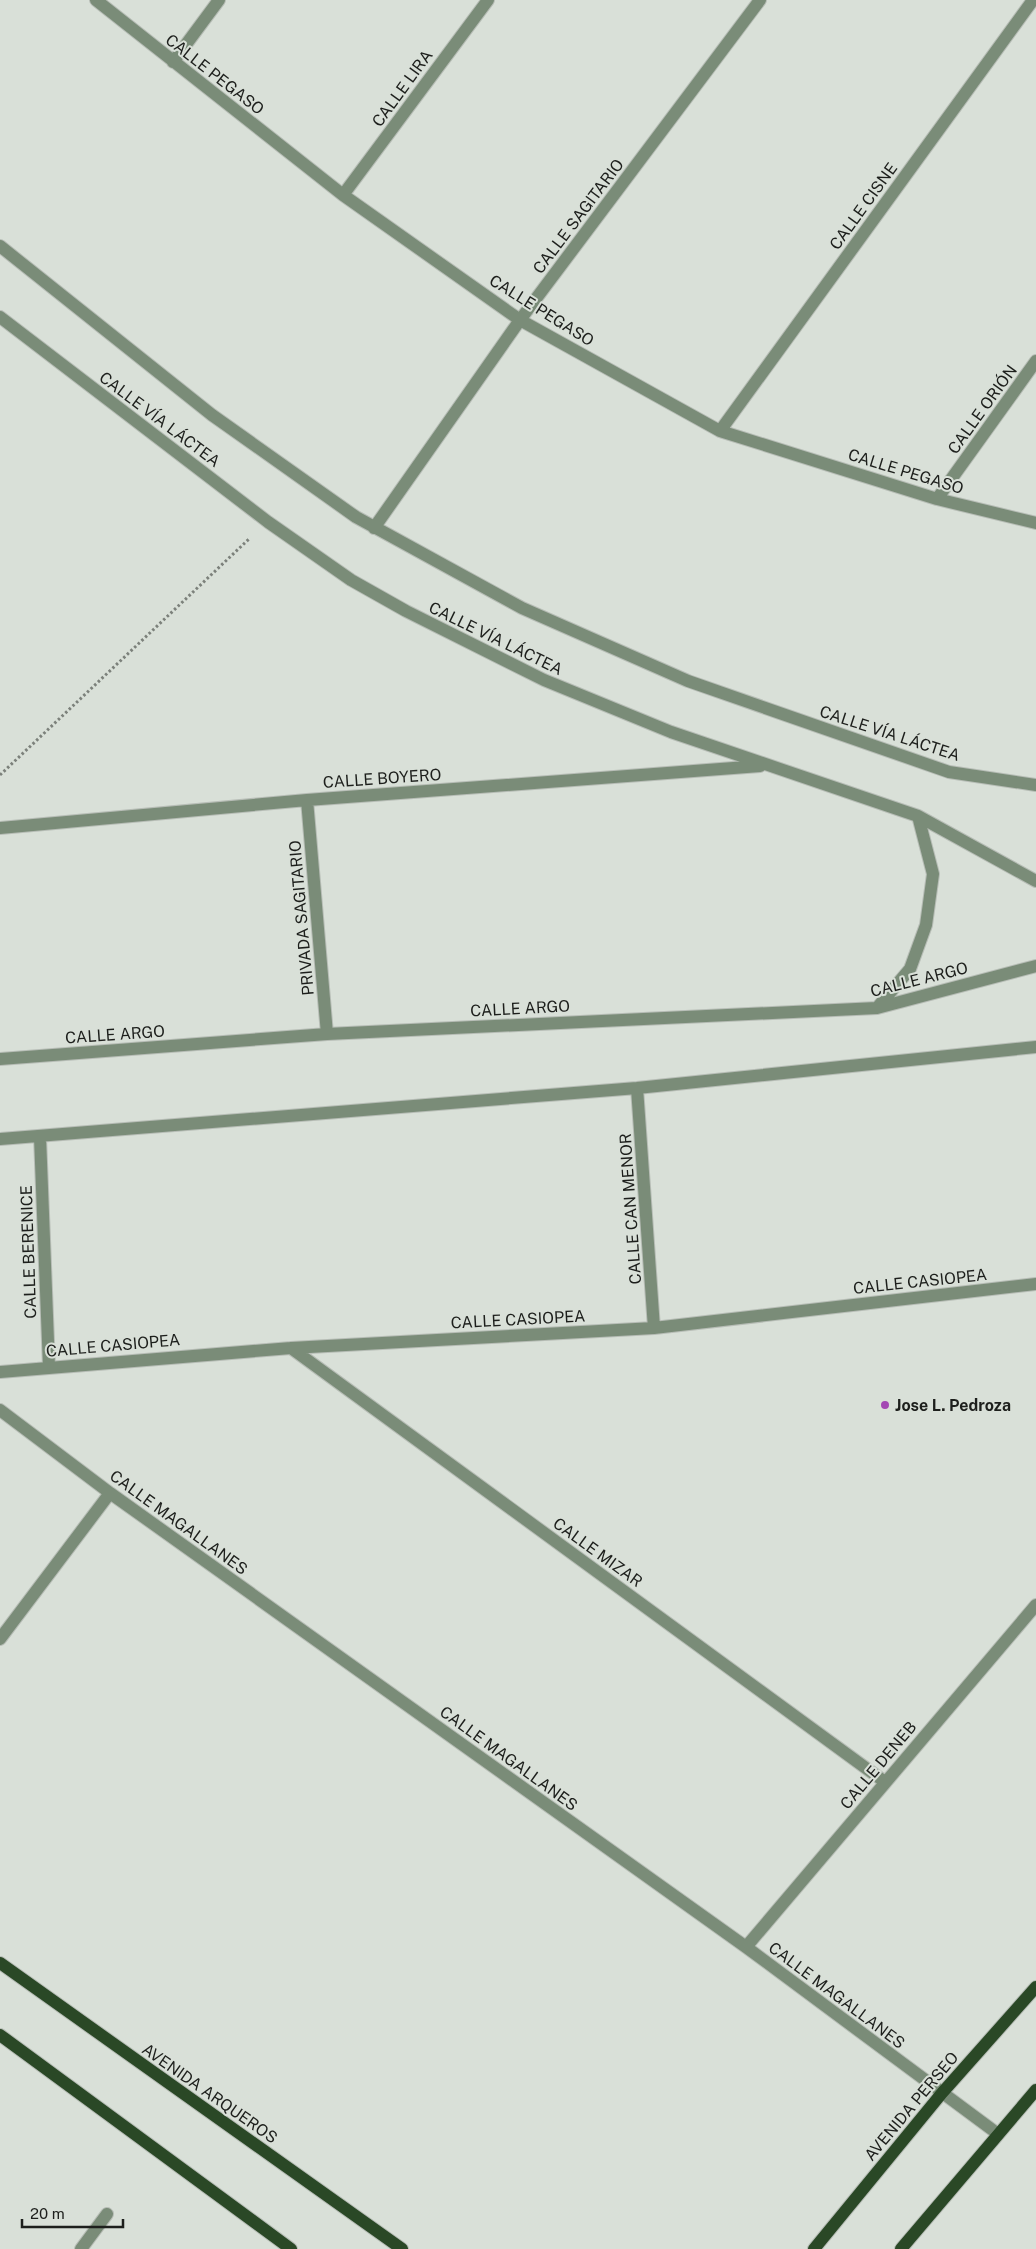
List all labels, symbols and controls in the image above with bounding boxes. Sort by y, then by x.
street label: CALLE PEGASO [162,30,268,119]
street label: CALLE LIRA [368,46,437,130]
street label: CALLE SAGITARIO [529,155,628,277]
street label: CALLE CISNE [826,159,901,253]
street label: CALLE PEGASO [486,271,598,350]
street label: CALLE ORIÓN [943,361,1021,457]
street label: CALLE VÍA LÁCTEA [96,367,224,471]
street label: CALLE PEGASO [846,445,966,498]
street label: CALLE VÍA LÁCTEA [426,597,566,679]
street label: CALLE VÍA LÁCTEA [817,701,963,765]
street label: CALLE BOYERO [322,765,442,792]
street label: PRIVADA SAGITARIO [285,840,318,996]
street label: CALLE ARGO [868,958,970,1001]
street label: CALLE ARGO [470,996,570,1021]
street label: CALLE ARGO [65,1022,166,1047]
street label: CALLE CAN MENOR [616,1133,645,1285]
street label: CALLE BERENICE [17,1185,40,1319]
street label: CALLE CASIOPEA [852,1265,988,1298]
street label: CALLE CASIOPEA [450,1306,586,1333]
street label: CALLE CASIOPEA [45,1330,181,1361]
place label: Jose L. Pedroza [895,1396,1011,1415]
marker: Jose L. Pedroza [879,1399,891,1411]
street label: CALLE MAGALLANES [106,1466,251,1579]
street label: CALLE MIZAR [549,1514,646,1591]
street label: CALLE MAGALLANES [436,1702,581,1815]
street label: CALLE DENEB [836,1718,921,1813]
street label: CALLE MAGALLANES [765,1938,908,2053]
street label: AVENIDA ARQUEROS [138,2039,281,2147]
street label: AVENIDA PERSEO [860,2048,962,2164]
scale bar [22,2196,124,2228]
text: 20 m [30,2205,65,2222]

